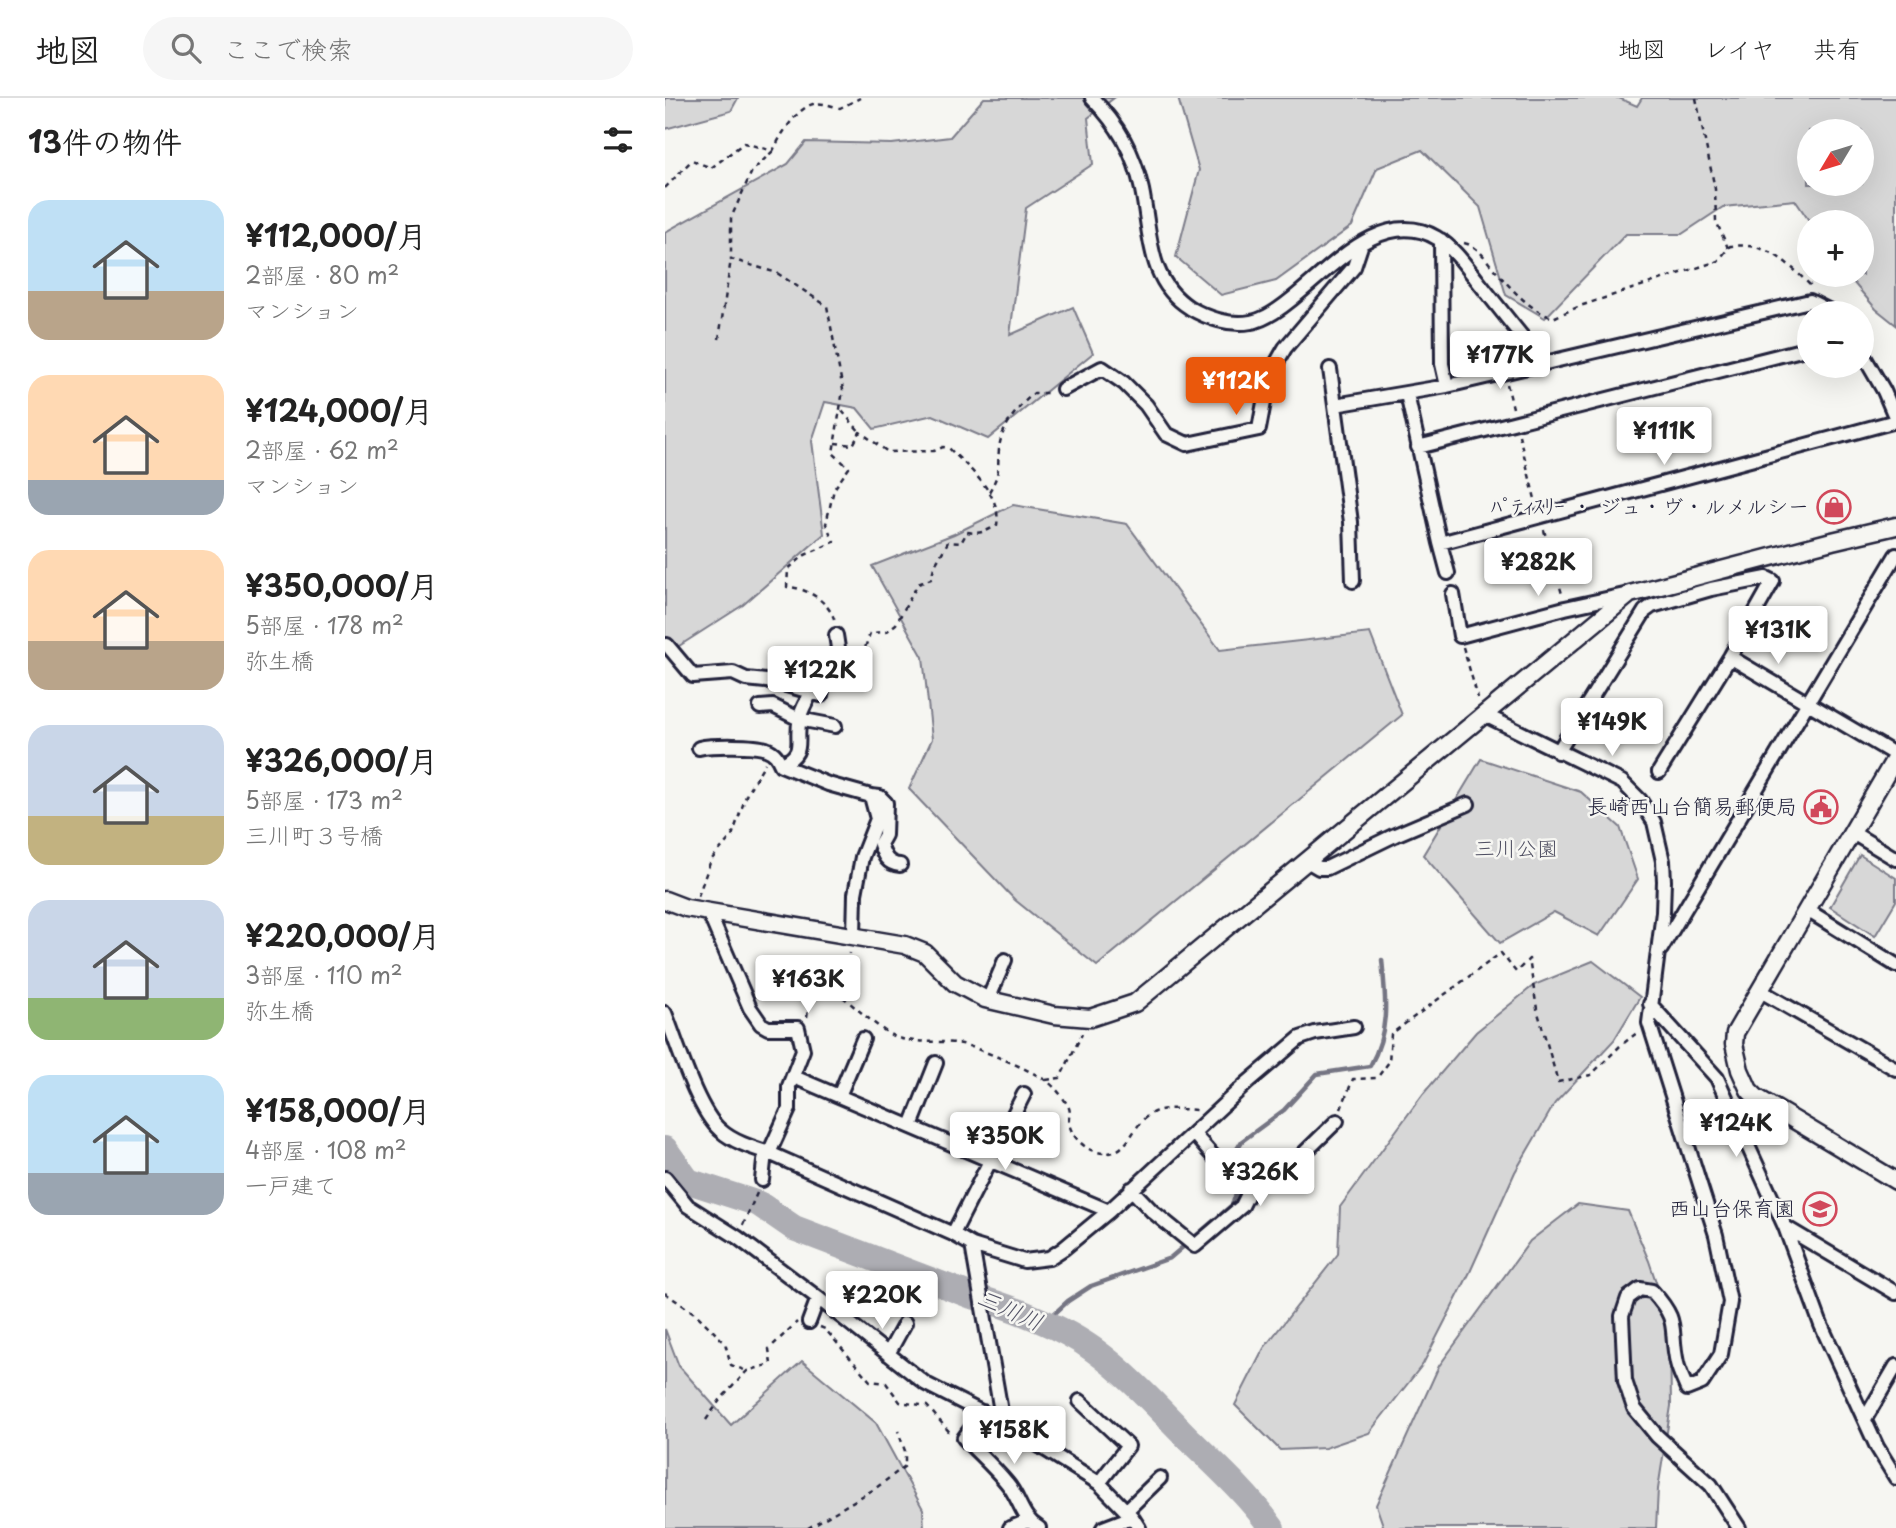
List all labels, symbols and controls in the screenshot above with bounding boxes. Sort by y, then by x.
search box [143,17,633,80]
text: 地図 [35,23,101,73]
icon: search [167,29,205,67]
text: ここで検索 [223,29,353,68]
text: 地図 [1618,30,1666,66]
text: レイヤ [1704,30,1775,66]
text: 共有 [1813,30,1861,66]
text: 13件の物件 [28,118,182,163]
north arrow [1797,119,1874,196]
map controls [1797,119,1874,378]
icon: filters [599,121,637,159]
button: + [1797,210,1874,287]
text: ¥112,000/月 [245,212,427,257]
icon: home [84,228,168,312]
text: 2部屋 · 80 m² [245,257,399,292]
text: マンション [245,292,359,327]
button: − [1797,301,1874,378]
pin: ¥177K [1451,331,1549,391]
text: ¥177K [1466,336,1534,371]
pin: ¥112K [1187,358,1285,417]
text: ¥112K [1202,362,1270,397]
text: ¥124,000/月 [245,387,433,432]
icon: home [84,403,168,487]
pin: ¥111K [1615,408,1713,467]
text: ¥111K [1633,412,1695,447]
text: 2部屋 · 62 m² [245,432,399,467]
text: マンション [245,467,359,502]
shop icon: ﾊﾟﾃｨｽﾘｰ ・ ジュ・ヴ・ルメルシー [1815,488,1853,526]
place label: ﾊﾟﾃｨｽﾘｰ ・ ジュ・ヴ・ルメルシー [1491,489,1809,521]
pin: ¥282K [1489,538,1587,598]
text: ¥282K [1500,543,1576,578]
text: ¥350,000/月 [245,562,439,607]
icon: home [84,578,168,662]
pin: ¥131K [1729,606,1827,666]
text: 5部屋 · 178 m² [245,607,404,642]
text: ¥131K [1745,611,1811,646]
text: 弥生橋 [245,642,314,677]
pin: ¥122K [771,646,869,706]
text: ¥122K [784,651,856,686]
pin: ¥149K [1563,698,1661,758]
text: ¥149K [1577,703,1647,738]
text: ¥326,000/月 [245,737,438,782]
icon: home [84,753,168,837]
text: 5部屋 · 173 m² [245,782,403,817]
public building icon: 長崎西山台簡易郵便局 [1802,788,1840,826]
place label: 長崎西山台簡易郵便局 [1587,789,1797,821]
text: 三川町３号橋 [245,817,383,852]
park label: 三川公園 [1474,831,1558,863]
text: ¥220,000/月 [245,912,441,957]
icon: home [84,928,168,1012]
pin: ¥163K [759,956,857,1015]
text: 3部屋 · 110 m² [245,957,403,992]
text: ¥163K [771,960,845,995]
text: 弥生橋 [245,992,314,1027]
text: ¥158,000/月 [245,1087,431,1132]
pin: ¥124K [1687,1100,1785,1159]
icon: home [84,1103,168,1187]
text: ¥124K [1699,1104,1773,1139]
pin: ¥350K [956,1112,1054,1172]
text: ¥350K [966,1117,1044,1152]
text: 4部屋 · 108 m² [245,1132,407,1167]
pin: ¥326K [1211,1148,1309,1208]
text: ¥326K [1221,1153,1299,1188]
text: 一戸建て [245,1167,337,1202]
school or university icon: 西山台保育園 [1801,1190,1839,1228]
place label: 西山台保育園 [1669,1191,1795,1223]
pin: ¥220K [833,1272,931,1331]
text: ¥220K [842,1276,922,1311]
water label: 三川川 [972,1279,1049,1339]
pin: ¥158K [965,1406,1063,1466]
text: ¥158K [979,1411,1049,1446]

